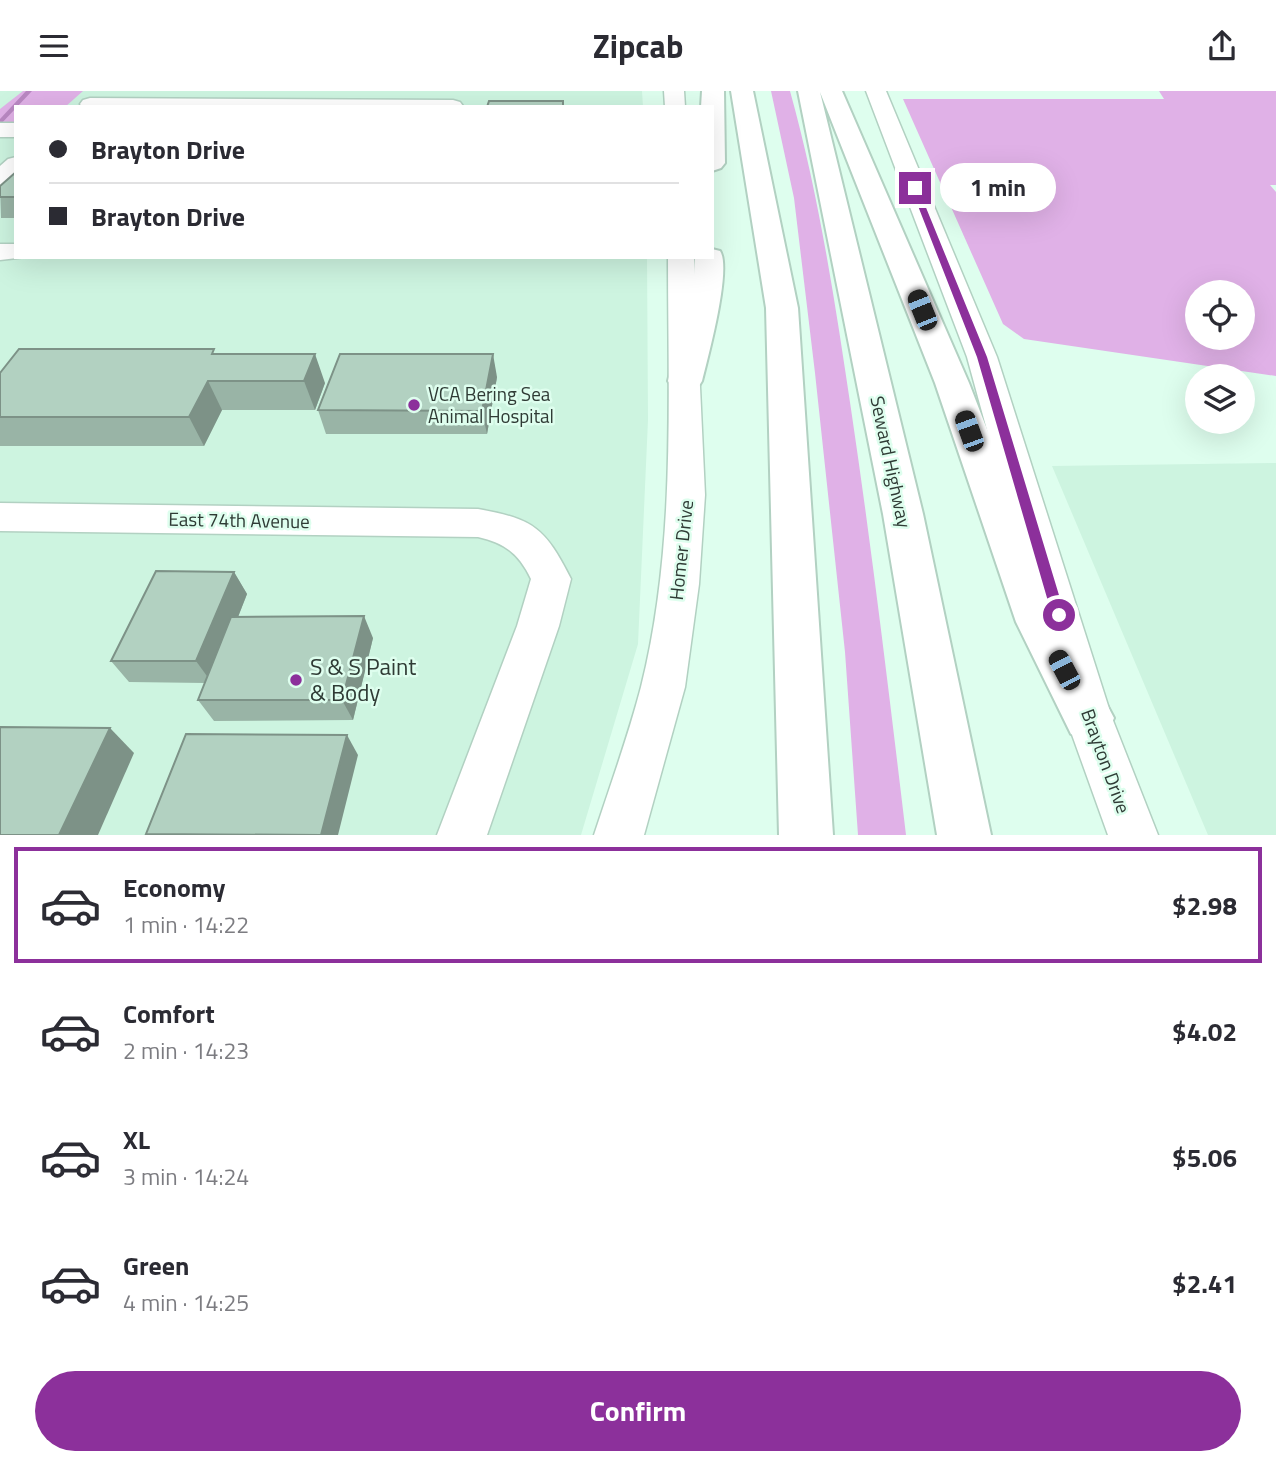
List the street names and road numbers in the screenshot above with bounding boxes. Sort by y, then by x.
street label: Seward Highway [863,393,920,531]
street label: Homer Drive [661,498,700,601]
street label: East 74th Avenue [168,504,310,535]
street label: Brayton Drive [1074,704,1139,817]

